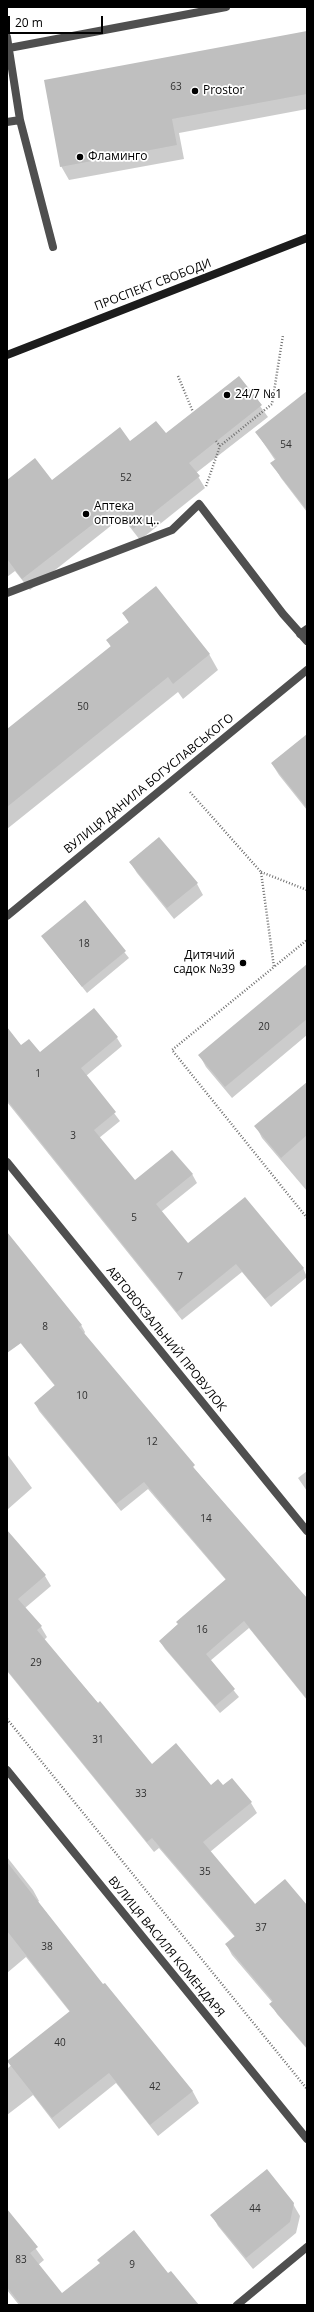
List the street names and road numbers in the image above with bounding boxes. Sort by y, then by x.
street label: ПРОСПЕКТ СВОБОДИ [93,256,213,314]
street label: ВУЛИЦЯ ДАНИЛА БОГУСЛАВСЬКОГО [61,711,237,857]
street label: АВТОВОКЗАЛЬНИЙ ПРОВУЛОК [103,1264,229,1414]
street label: ВУЛИЦЯ ВАСИЛЯ КОМЕНДАРЯ [105,1874,227,2020]

